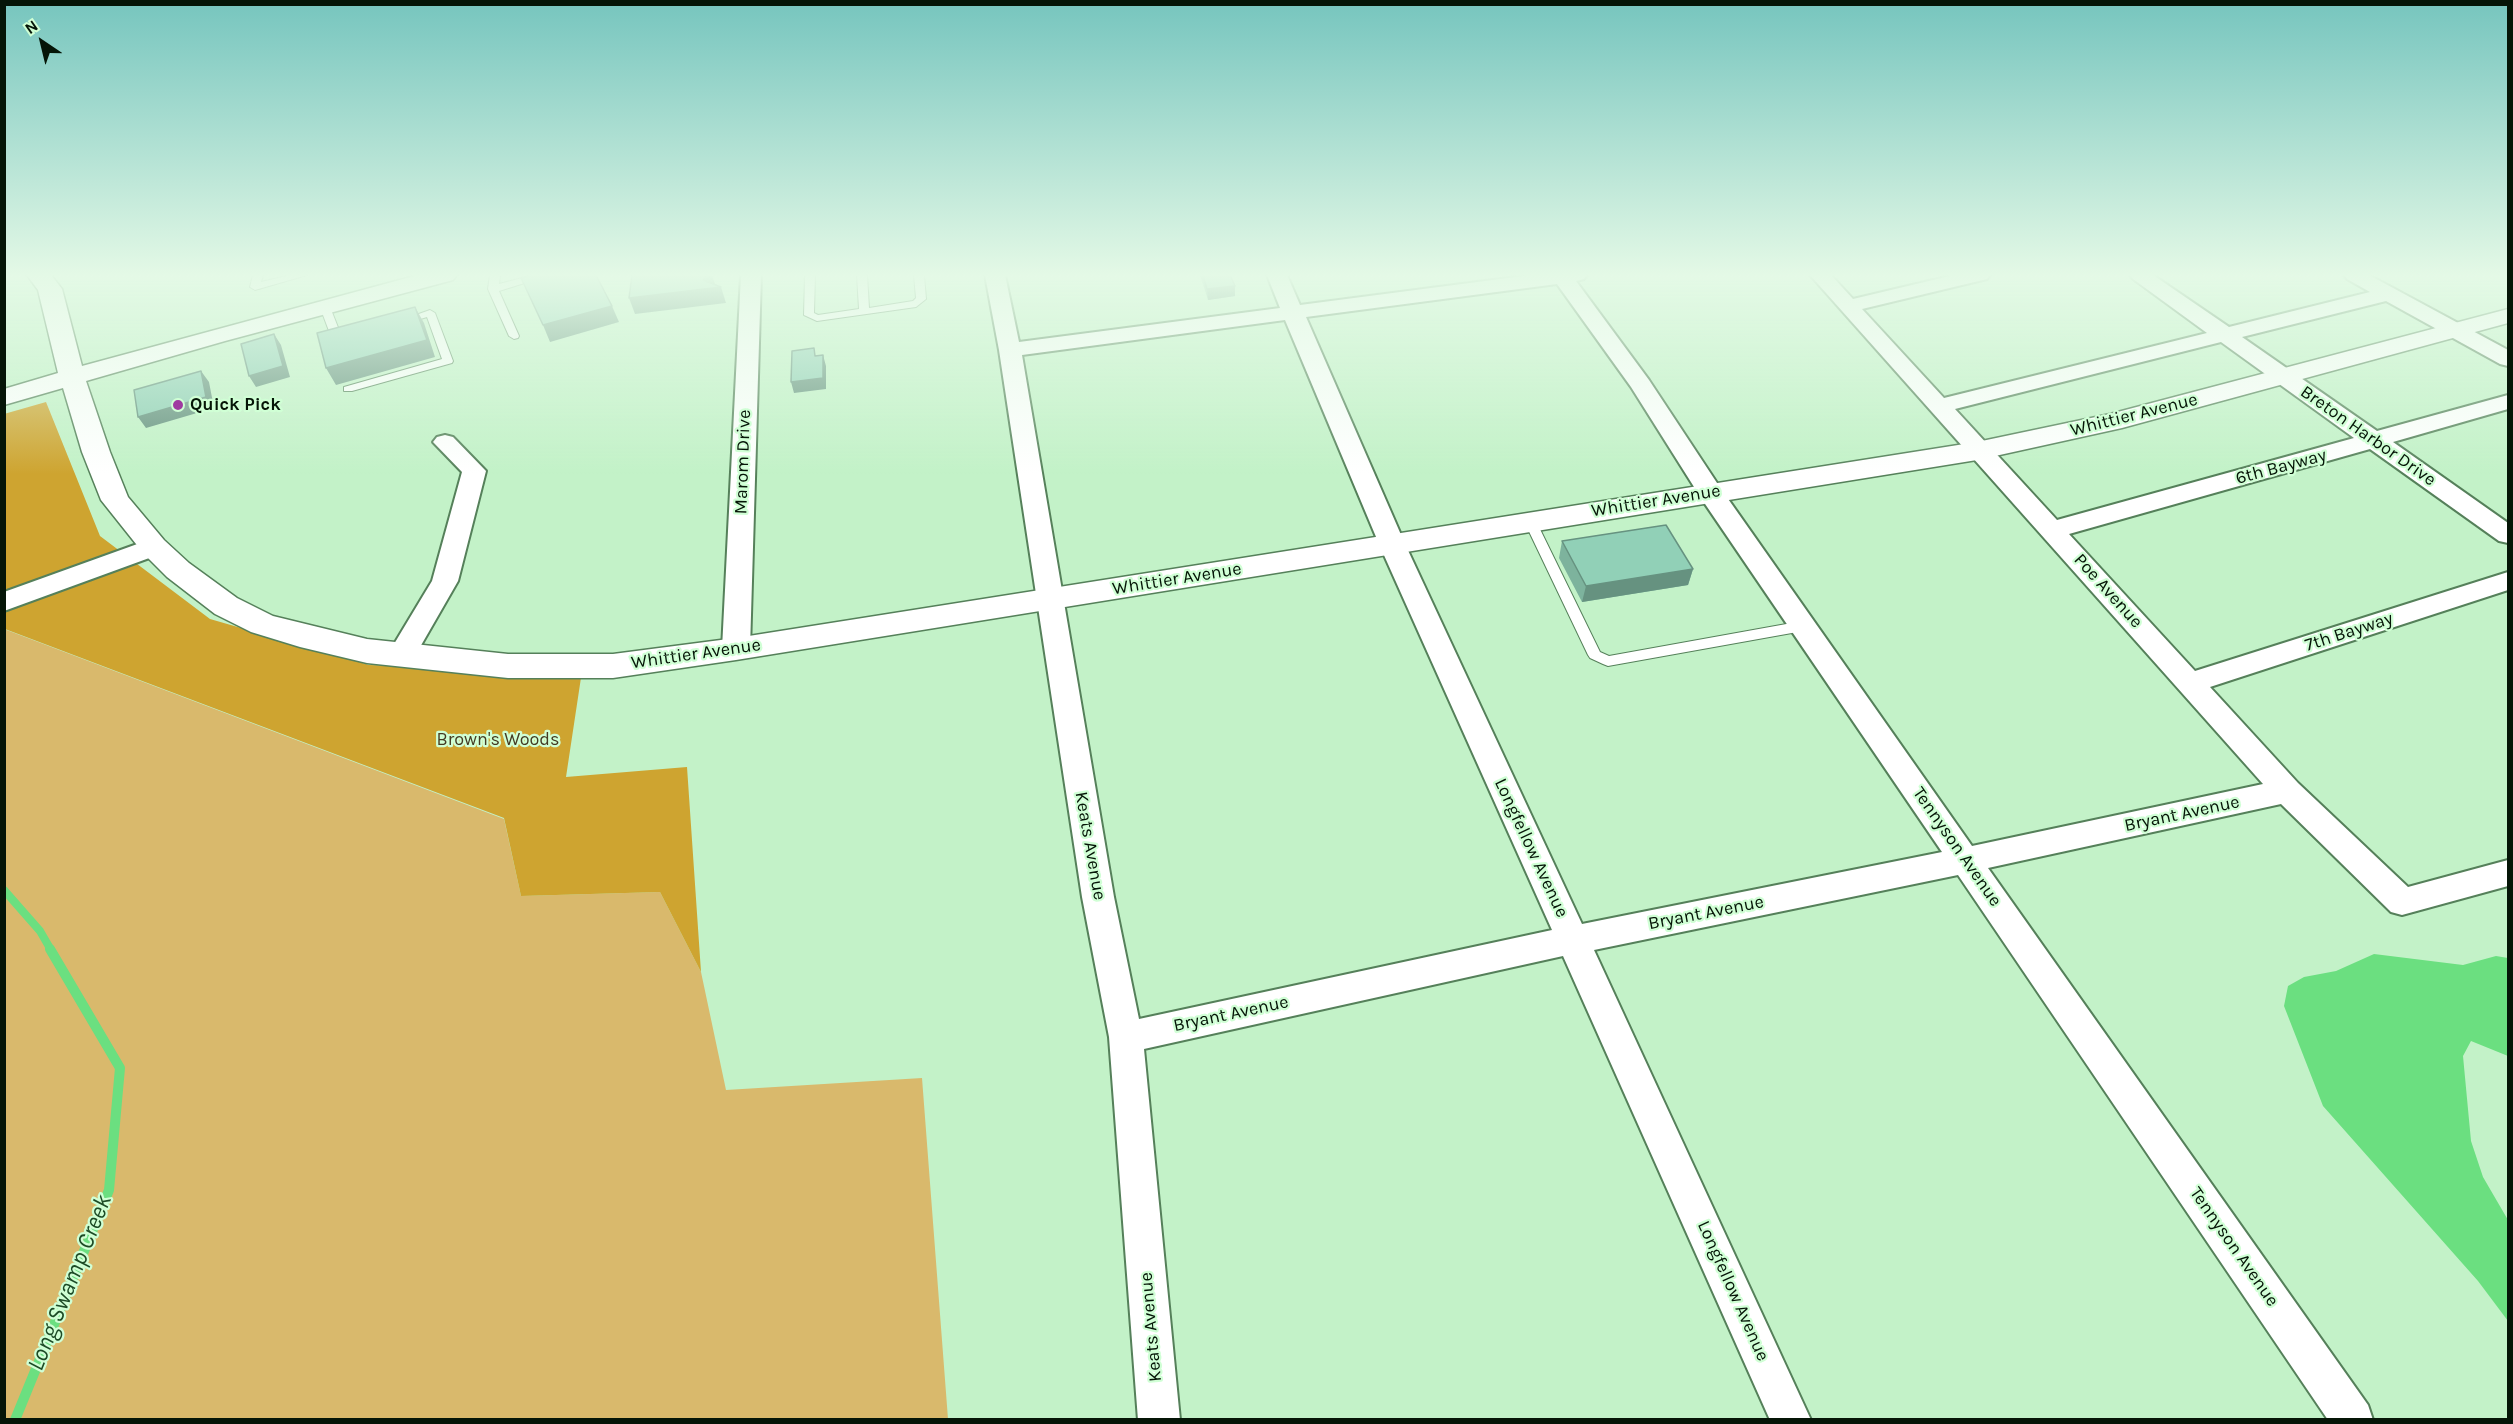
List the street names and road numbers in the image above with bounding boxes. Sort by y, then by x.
street label: Breton Harbor Drive [2296,381,2440,491]
street label: Whittier Avenue [2068,389,2200,441]
street label: Marom Drive [730,409,756,515]
street label: 6th Bayway [2233,445,2329,489]
street label: Whittier Avenue [1590,480,1722,522]
street label: Poe Avenue [2069,549,2147,633]
street label: Whittier Avenue [1111,558,1243,600]
street label: 7th Bayway [2302,608,2396,656]
street label: Whittier Avenue [630,634,762,674]
street label: Longfellow Avenue [1489,775,1573,921]
street label: Tennyson Avenue [1908,783,2006,911]
street label: Keats Avenue [1070,790,1110,902]
street label: Bryant Avenue [2122,791,2242,837]
street label: Bryant Avenue [1646,891,1766,935]
street label: Bryant Avenue [1171,991,1291,1037]
street label: Tennyson Avenue [2185,1183,2283,1311]
street label: Longfellow Avenue [1692,1218,1774,1364]
street label: Keats Avenue [1135,1271,1167,1383]

